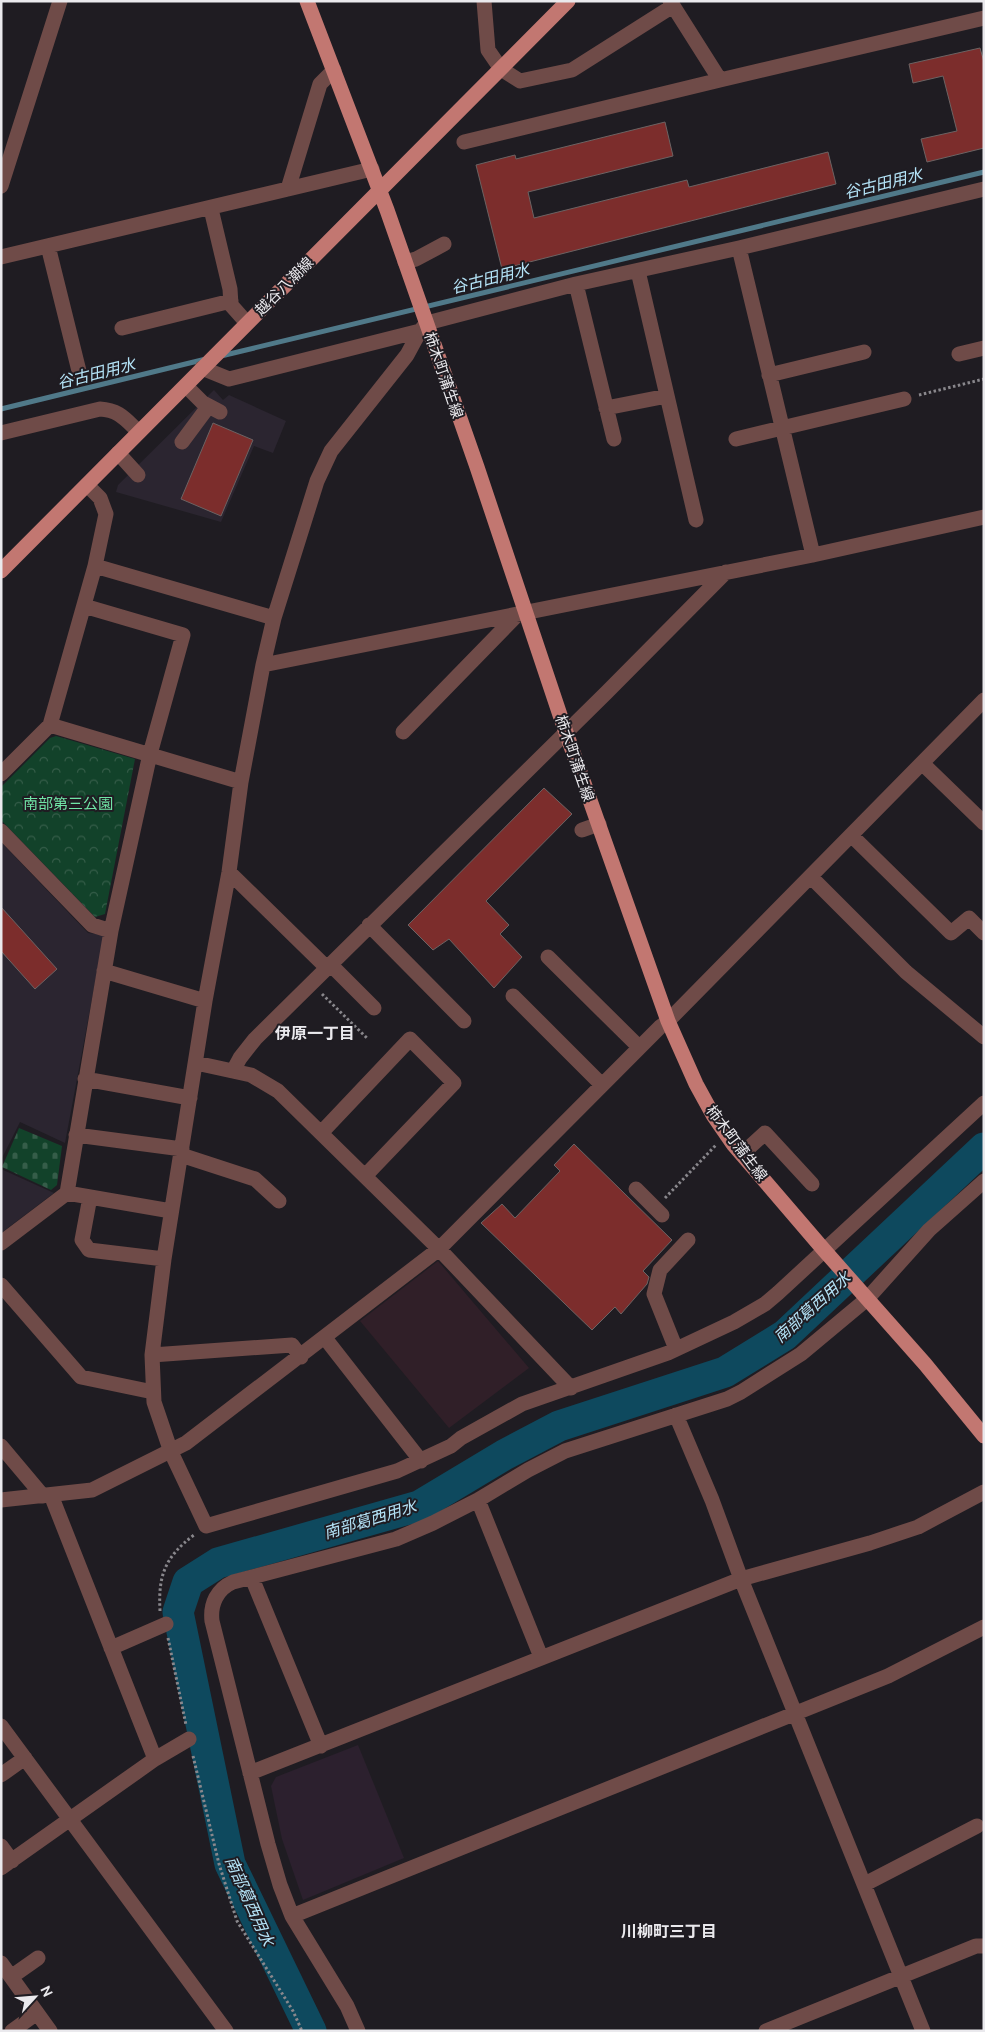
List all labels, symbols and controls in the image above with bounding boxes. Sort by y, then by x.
water label: 谷古田用水 [842,164,926,201]
street label: 越谷八潮線 [251,253,317,319]
water label: 谷古田用水 [449,259,533,296]
street label: 柿木町蒲生線 [421,330,467,420]
water label: 谷古田用水 [55,354,139,391]
street label: 柿木町蒲生線 [552,713,598,803]
park label: 南部第三公園 [23,795,113,812]
district label: 伊原一丁目 [274,1024,355,1042]
street label: 柿木町蒲生線 [703,1102,771,1184]
water label: 南部葛西用水 [770,1267,855,1346]
water label: 南部葛西用水 [321,1496,420,1542]
water label: 南部葛西用水 [222,1853,279,1950]
district label: 川柳町三丁目 [621,1922,717,1940]
north arrow [10,1972,60,2022]
text: N [37,1983,56,2000]

